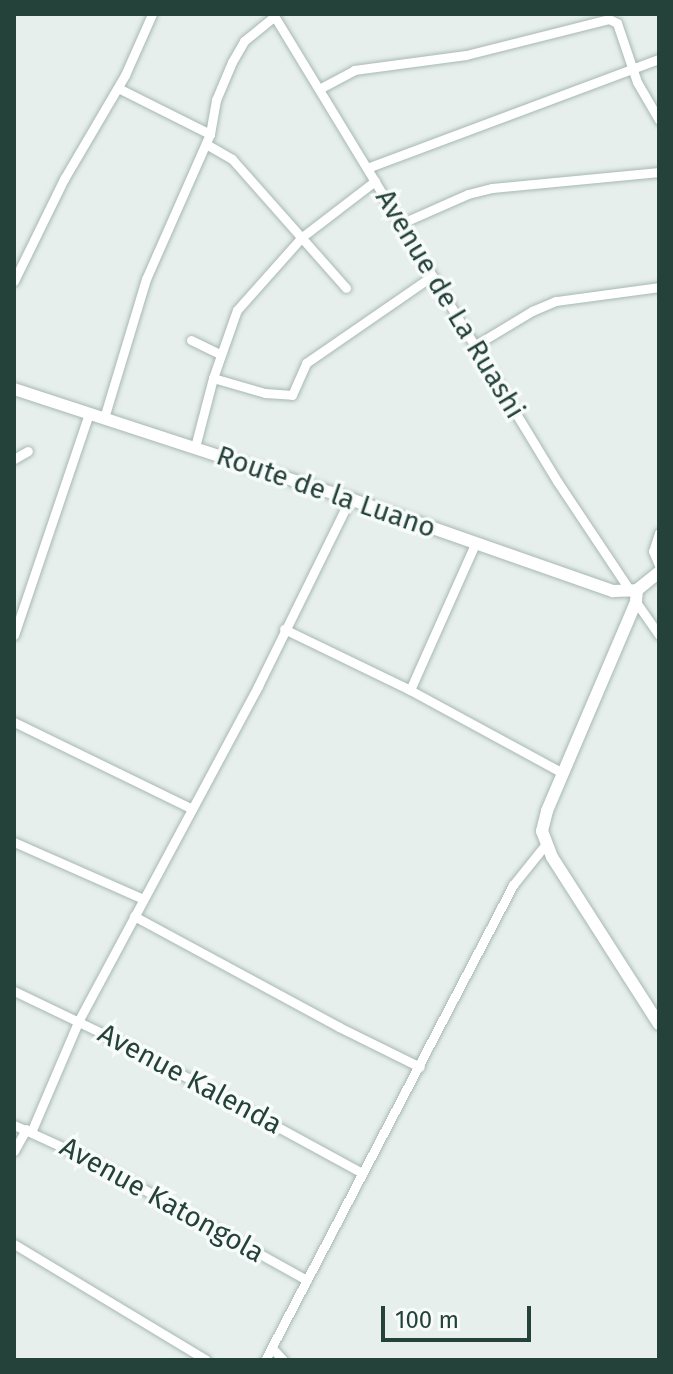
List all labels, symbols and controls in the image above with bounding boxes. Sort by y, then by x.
street label: Avenue de La Ruashi [368,183,532,425]
street label: Route de la Luano [212,439,440,545]
street label: Avenue Kalenda [92,1016,288,1142]
street label: Avenue Katongola [54,1130,270,1270]
scale bar [385,1290,535,1340]
text: 100 m [395,1306,459,1334]

